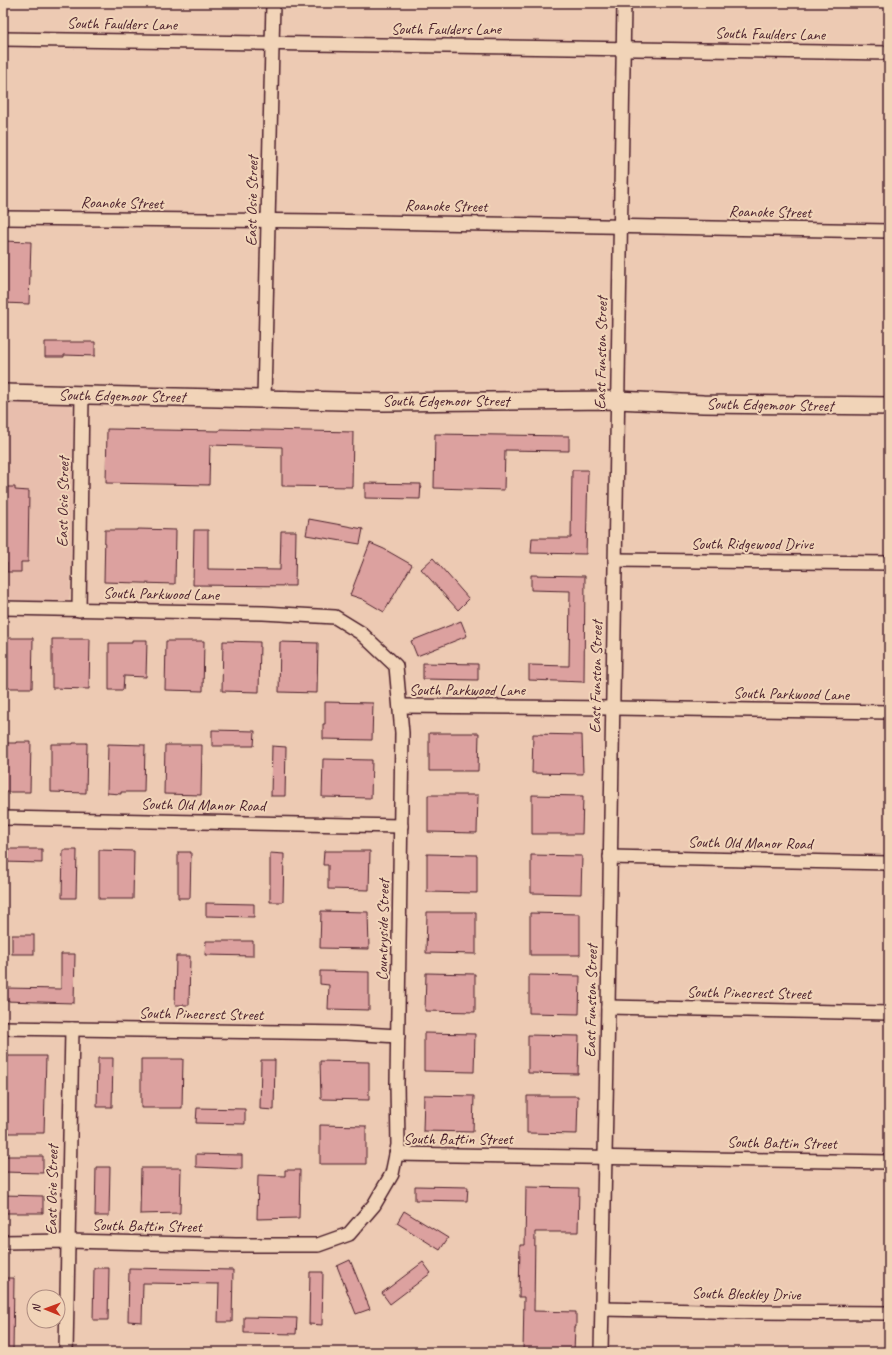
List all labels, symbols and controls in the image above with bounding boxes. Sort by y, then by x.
street label: South Faulders Lane [67,13,179,35]
street label: South Faulders Lane [391,19,503,39]
street label: South Faulders Lane [715,23,827,45]
street label: East Osie Street [241,153,263,246]
street label: Roanoke Street [80,192,165,214]
street label: Roanoke Street [404,195,489,217]
street label: Roanoke Street [728,201,813,223]
street label: East Funston Street [590,294,612,410]
street label: South Edgemoor Street [58,385,188,407]
street label: South Edgemoor Street [383,391,512,411]
street label: South Edgemoor Street [706,394,836,416]
street label: East Osie Street [52,454,74,547]
street label: South Ridgewood Drive [691,534,815,554]
street label: South Parkwood Lane [103,583,221,605]
street label: East Funston Street [585,618,607,734]
street label: South Parkwood Lane [409,680,527,700]
street label: South Parkwood Lane [733,683,851,705]
street label: South Old Manor Road [141,794,268,816]
street label: South Old Manor Road [688,832,815,854]
street label: Countryside Street [372,876,394,981]
street label: East Funston Street [580,942,602,1058]
street label: South Pinecrest Street [687,982,813,1004]
street label: South Pinecrest Street [139,1003,265,1025]
street label: South Battin Street [403,1129,515,1149]
street label: South Battin Street [727,1132,839,1154]
street label: East Osie Street [41,1142,63,1235]
street label: South Battin Street [92,1215,204,1237]
street label: South Bleckley Drive [691,1283,802,1305]
north arrow [26,1289,66,1329]
text: N [29,1303,43,1312]

